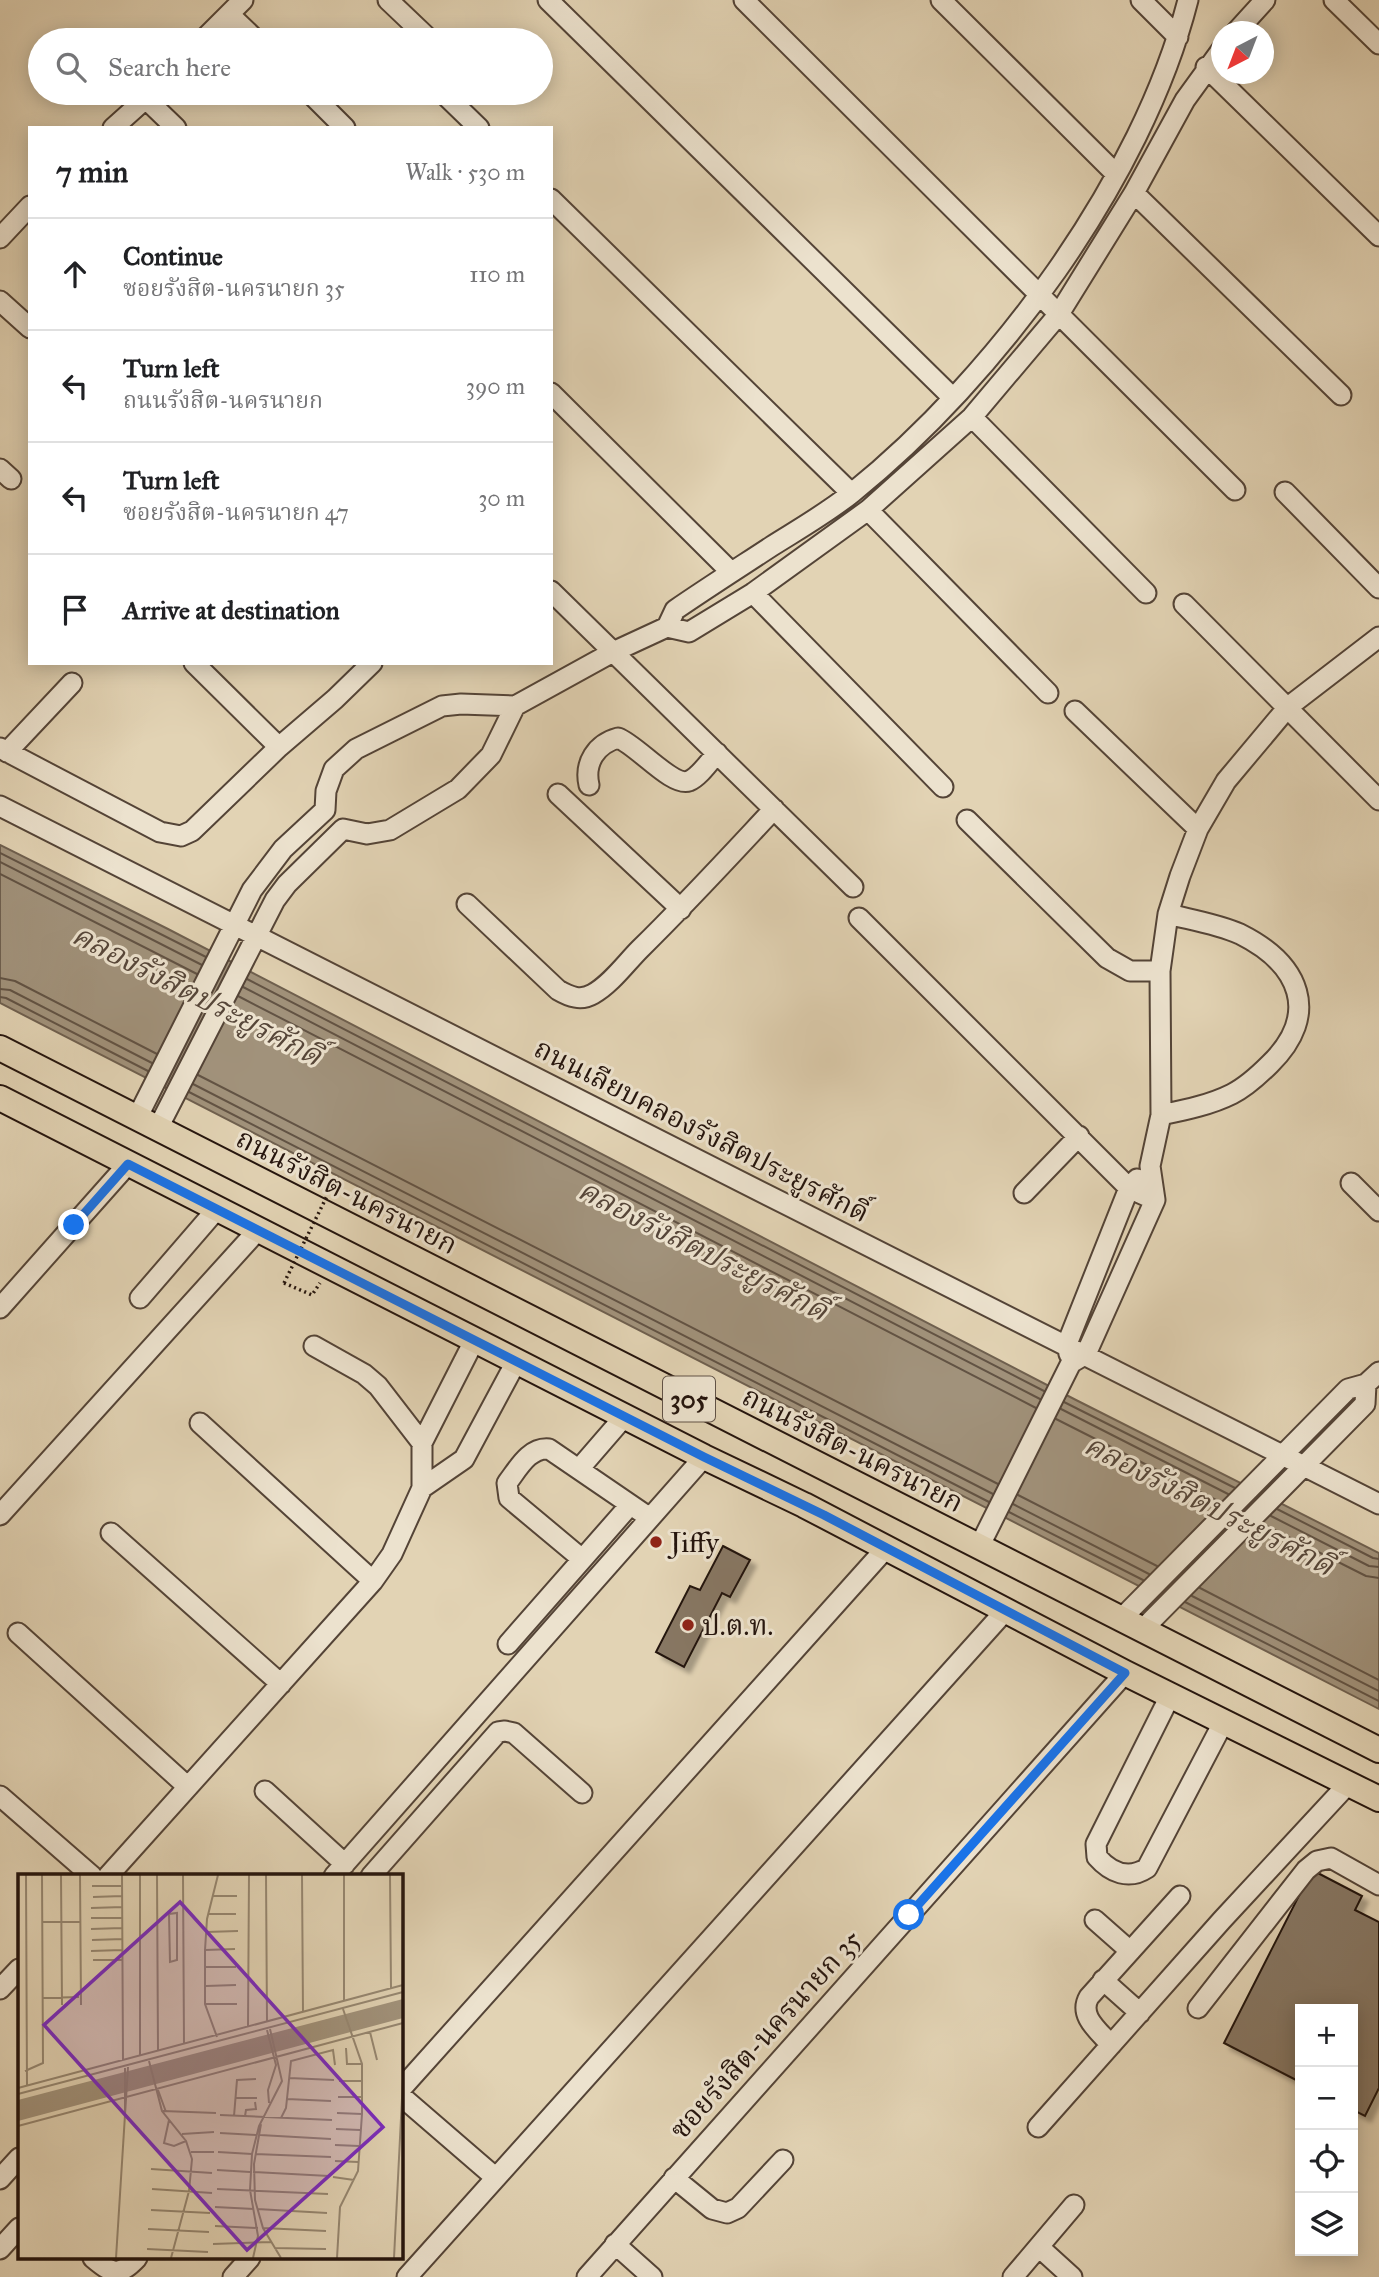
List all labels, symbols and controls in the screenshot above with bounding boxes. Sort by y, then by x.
north arrow [1211,21,1274,84]
search box [28,28,553,105]
icon: search [52,48,90,86]
text: Search here [108,51,231,83]
text: 7 min [56,154,128,190]
text: Walk · 530 m [405,158,525,186]
text: Continue [123,240,223,272]
icon: ahead [56,255,94,293]
text: 110 m [469,260,525,288]
text: ซอยรังสิต-นครนายก 35 [123,274,345,302]
text: Turn left [123,352,219,384]
icon: left [56,367,94,405]
text: 390 m [466,372,525,400]
text: ถนนรังสิต-นครนายก [123,386,323,414]
text: Turn left [123,464,219,496]
icon: left [56,479,94,517]
text: 30 m [478,484,525,512]
text: ซอยรังสิต-นครนายก 47 [123,498,349,526]
icon: arrive [56,591,94,629]
text: Arrive at destination [123,594,340,626]
water label: คลองรังสิตประยูรศักดิ์ [66,913,338,1079]
street label: ถนนเลียบคลองรังสิตประยูรศักดิ์ [528,1028,877,1232]
street label: ถนนรังสิต-นครนายก [230,1121,463,1262]
water label: คลองรังสิตประยูรศักดิ์ [572,1168,844,1334]
route end [58,1209,89,1240]
road number: 305 [663,1376,715,1422]
street label: ถนนรังสิต-นครนายก [736,1379,969,1520]
water label: คลองรังสิตประยูรศักดิ์ [1078,1423,1350,1589]
place label: Jiffy [667,1525,720,1560]
marker: Jiffy [648,1534,664,1550]
place label: ป.ต.ท. [702,1608,773,1643]
marker: ป.ต.ท. [680,1617,696,1633]
inset map [18,1874,402,2260]
route start [893,1899,924,1930]
street label: ซอยรังสิต-นครนายก 35 [662,1922,869,2146]
map controls [1295,2004,1358,2256]
button: + [1295,2004,1358,2067]
button: − [1295,2067,1358,2130]
button: locate [1295,2130,1358,2193]
button: layers [1295,2193,1358,2256]

